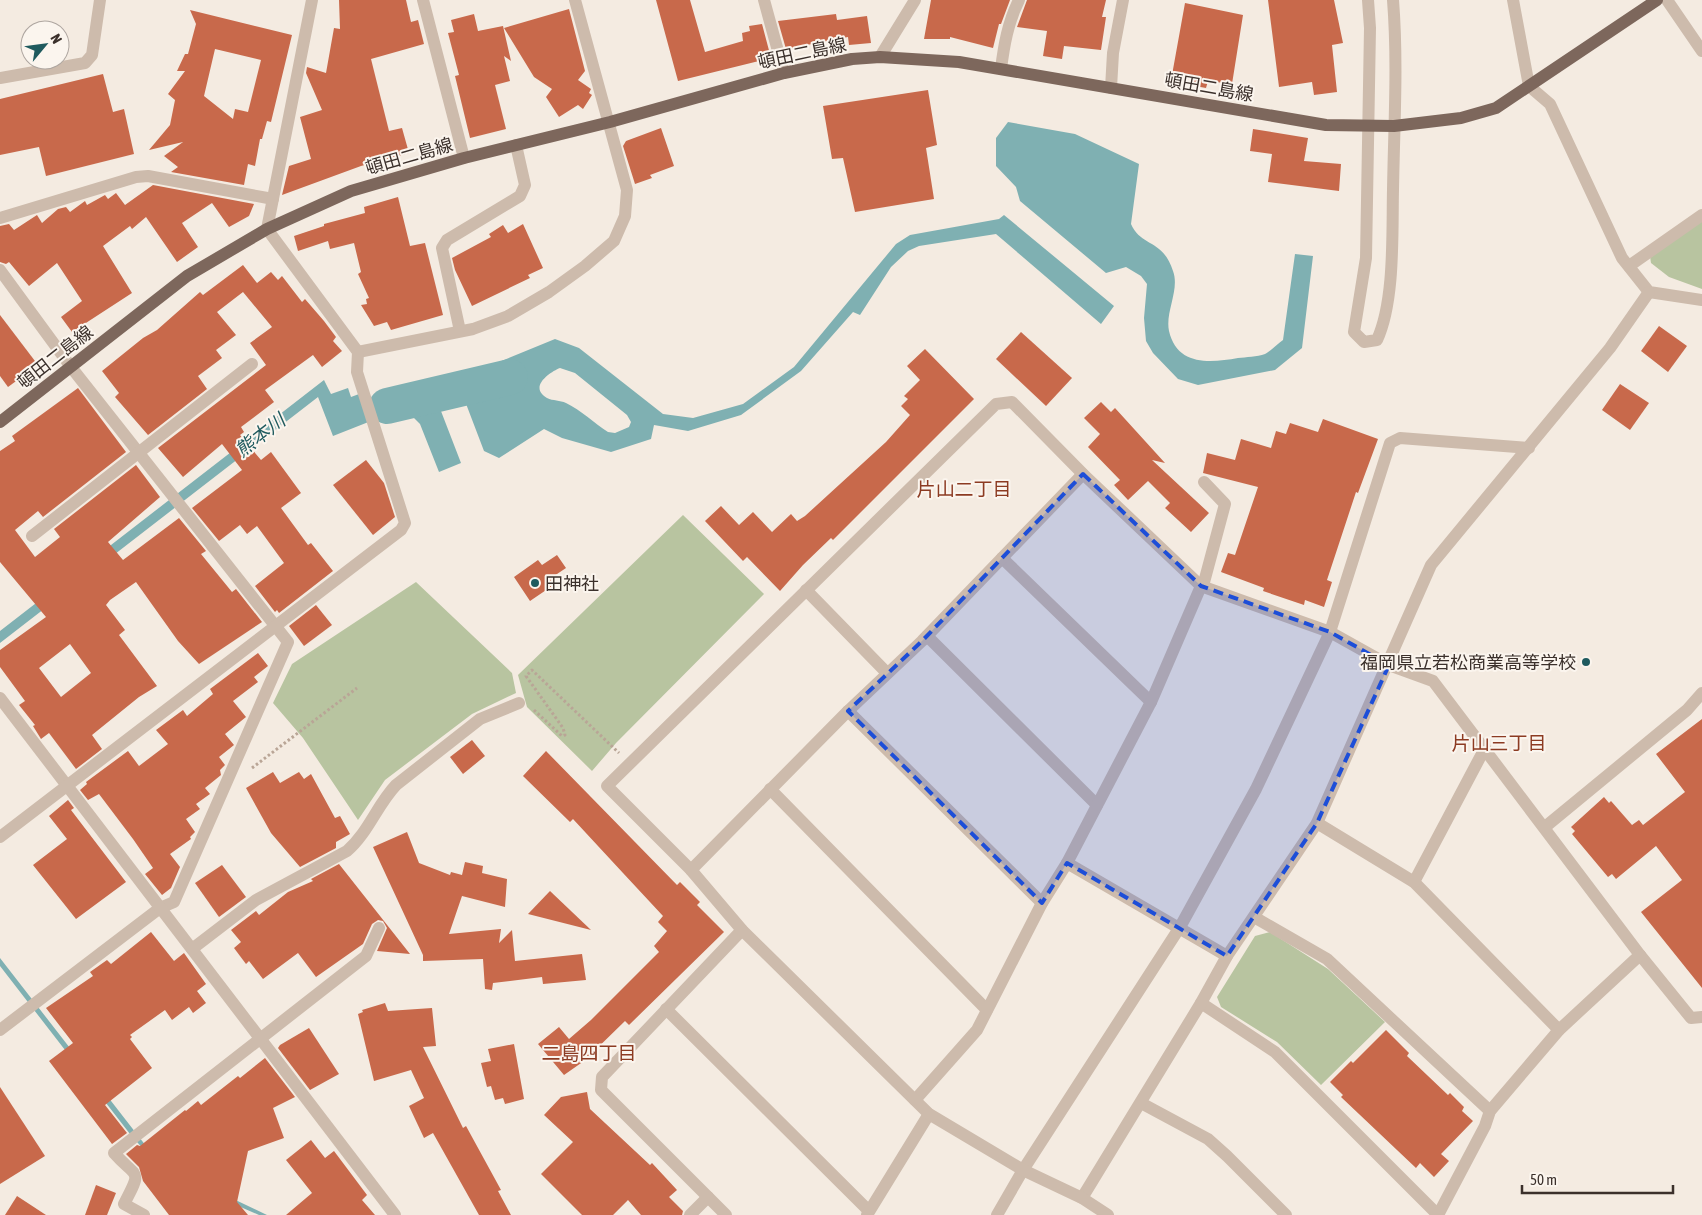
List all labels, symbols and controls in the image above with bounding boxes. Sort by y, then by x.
north arrow [20,20,70,70]
text: N [47,31,65,46]
street label: 頓田二島線 [756,33,848,73]
street label: 頓田二島線 [1163,69,1255,105]
street label: 頓田二島線 [363,134,455,178]
street label: 頓田二島線 [13,321,97,393]
water label: 熊本川 [231,408,291,461]
district label: 片山二丁目 [916,478,1012,500]
place label: 田神社 [545,573,599,594]
marker: 田神社 [529,577,541,589]
place label: 福岡県立若松商業高等学校 [1360,652,1576,673]
marker: 福岡県立若松商業高等学校 [1580,656,1592,668]
district label: 片山三丁目 [1451,732,1547,754]
district label: 二島四丁目 [541,1042,637,1064]
scale bar [1522,1162,1673,1194]
text: 50 m [1530,1171,1557,1188]

